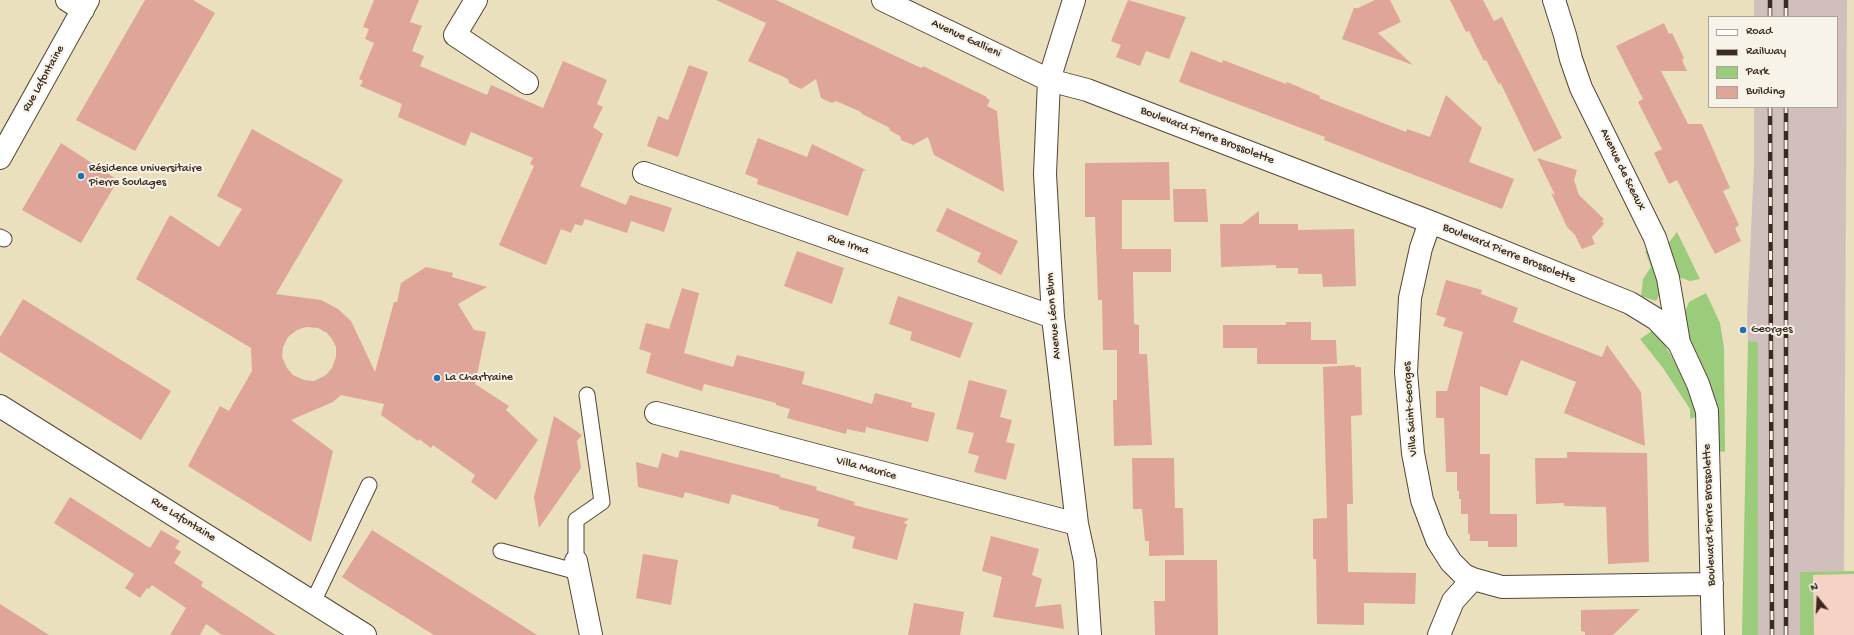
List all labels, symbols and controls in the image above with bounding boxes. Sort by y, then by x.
legend [1708,16,1838,108]
street label: Avenue Gallieni [929,17,1003,61]
text: Road [1746,25,1772,39]
street label: Rue Lafontaine [20,43,68,115]
text: Railway [1746,45,1786,59]
text: Park [1746,65,1769,79]
text: Building [1746,85,1785,99]
street label: Boulevard Pierre Brossolette [1138,104,1276,168]
street label: Avenue de Sceaux [1596,127,1648,213]
place label: Résidence universitaire Pierre Soulages [89,162,202,190]
marker: Résidence universitaire Pierre Soulages [76,171,86,181]
street label: Boulevard Pierre Brossolette [1440,221,1578,287]
street label: Rue Irma [825,231,871,259]
street label: Avenue Léon Blum [1043,272,1065,360]
place label: Georges [1751,323,1793,337]
marker: Georges [1738,325,1748,335]
street label: Villa Saint-Georges [1401,361,1421,457]
place label: La Chartraine [445,371,513,385]
marker: La Chartraine [432,373,442,383]
street label: Boulevard Pierre Brossolette [1700,444,1720,586]
street label: Villa Maurice [834,454,898,484]
street label: Rue Lafontaine [148,494,218,546]
north arrow [1798,579,1838,619]
text: N [1809,581,1820,594]

